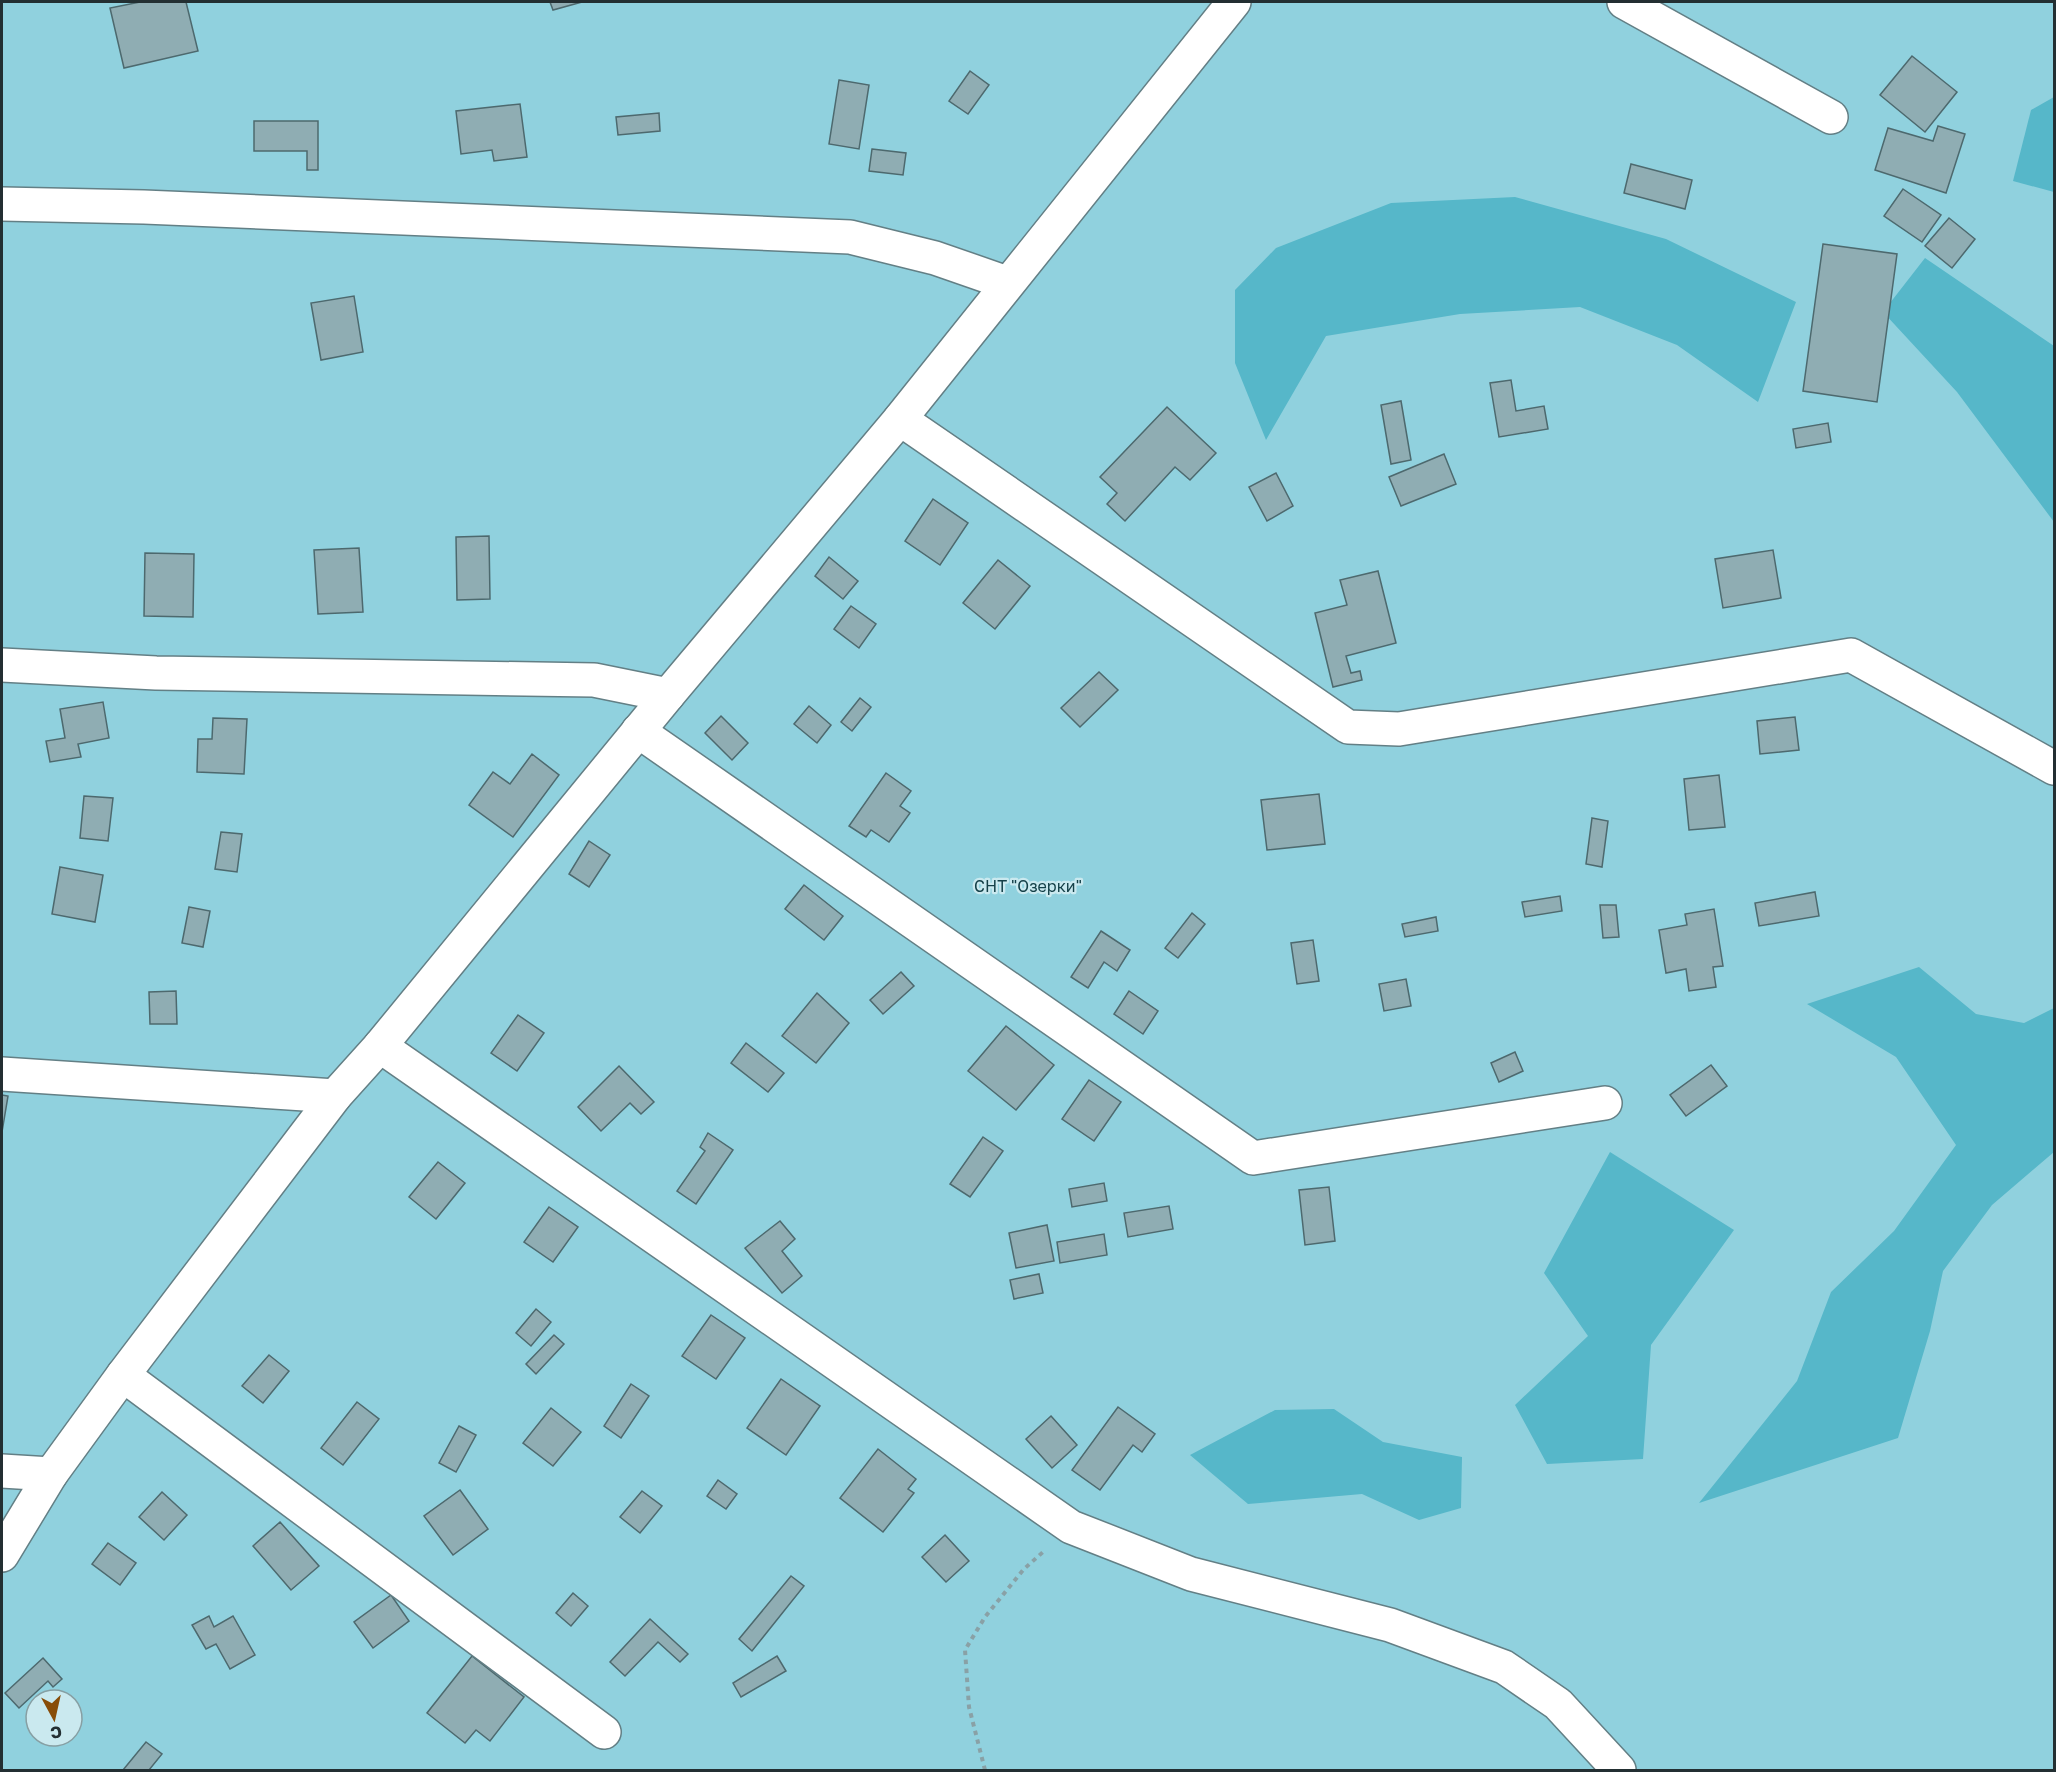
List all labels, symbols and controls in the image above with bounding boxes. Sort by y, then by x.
park label: СНТ "Озерки" [974,876,1082,896]
north arrow [24,1688,84,1748]
text: С [49,1722,63,1744]

